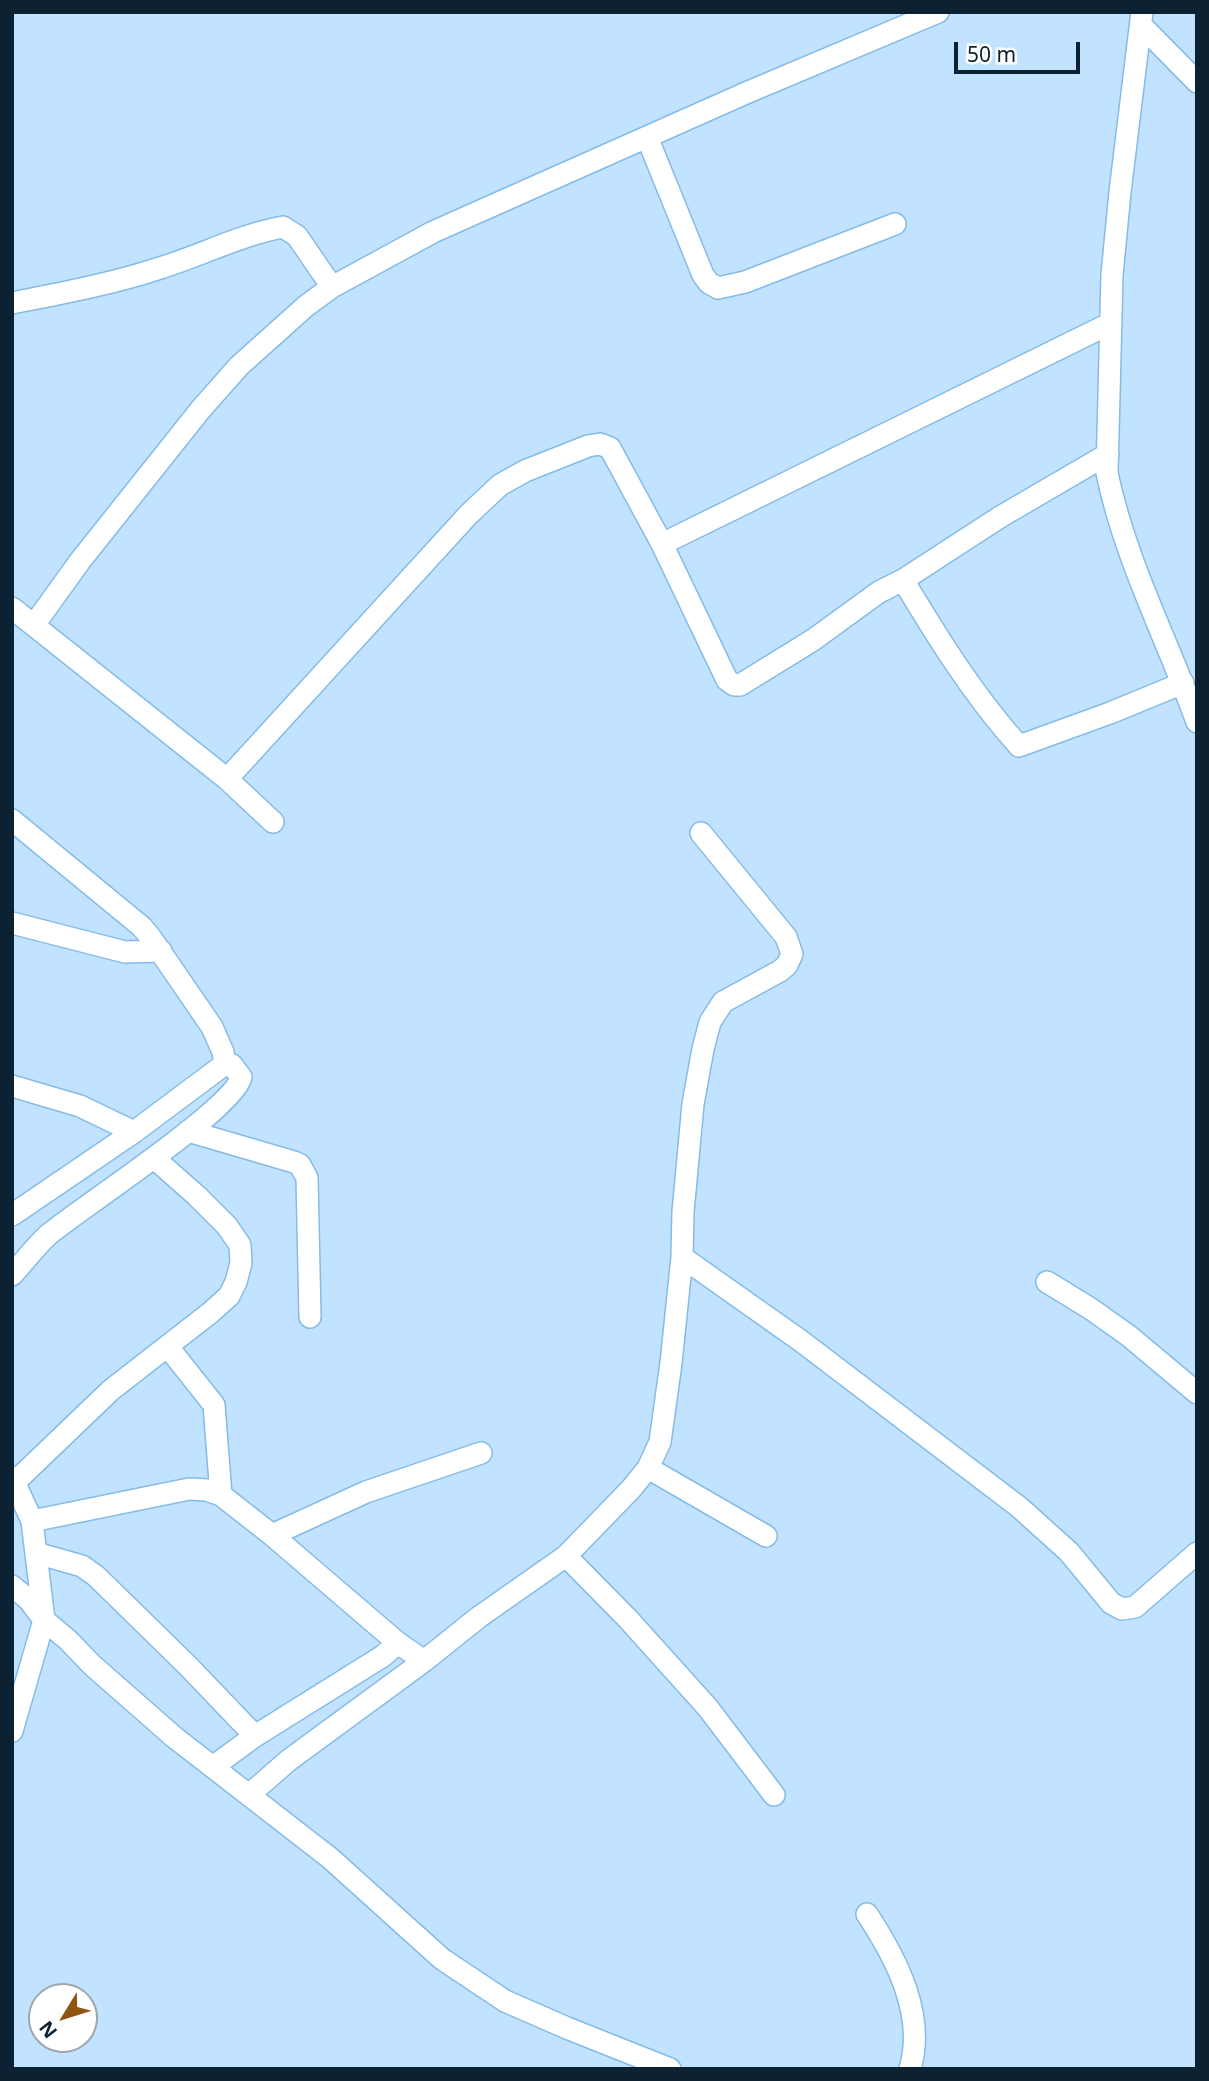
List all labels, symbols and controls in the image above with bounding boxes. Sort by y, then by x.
scale bar [957,28,1083,72]
text: 50 m [967,40,1016,68]
north arrow [28,1983,98,2053]
text: N [33,2016,63,2044]

